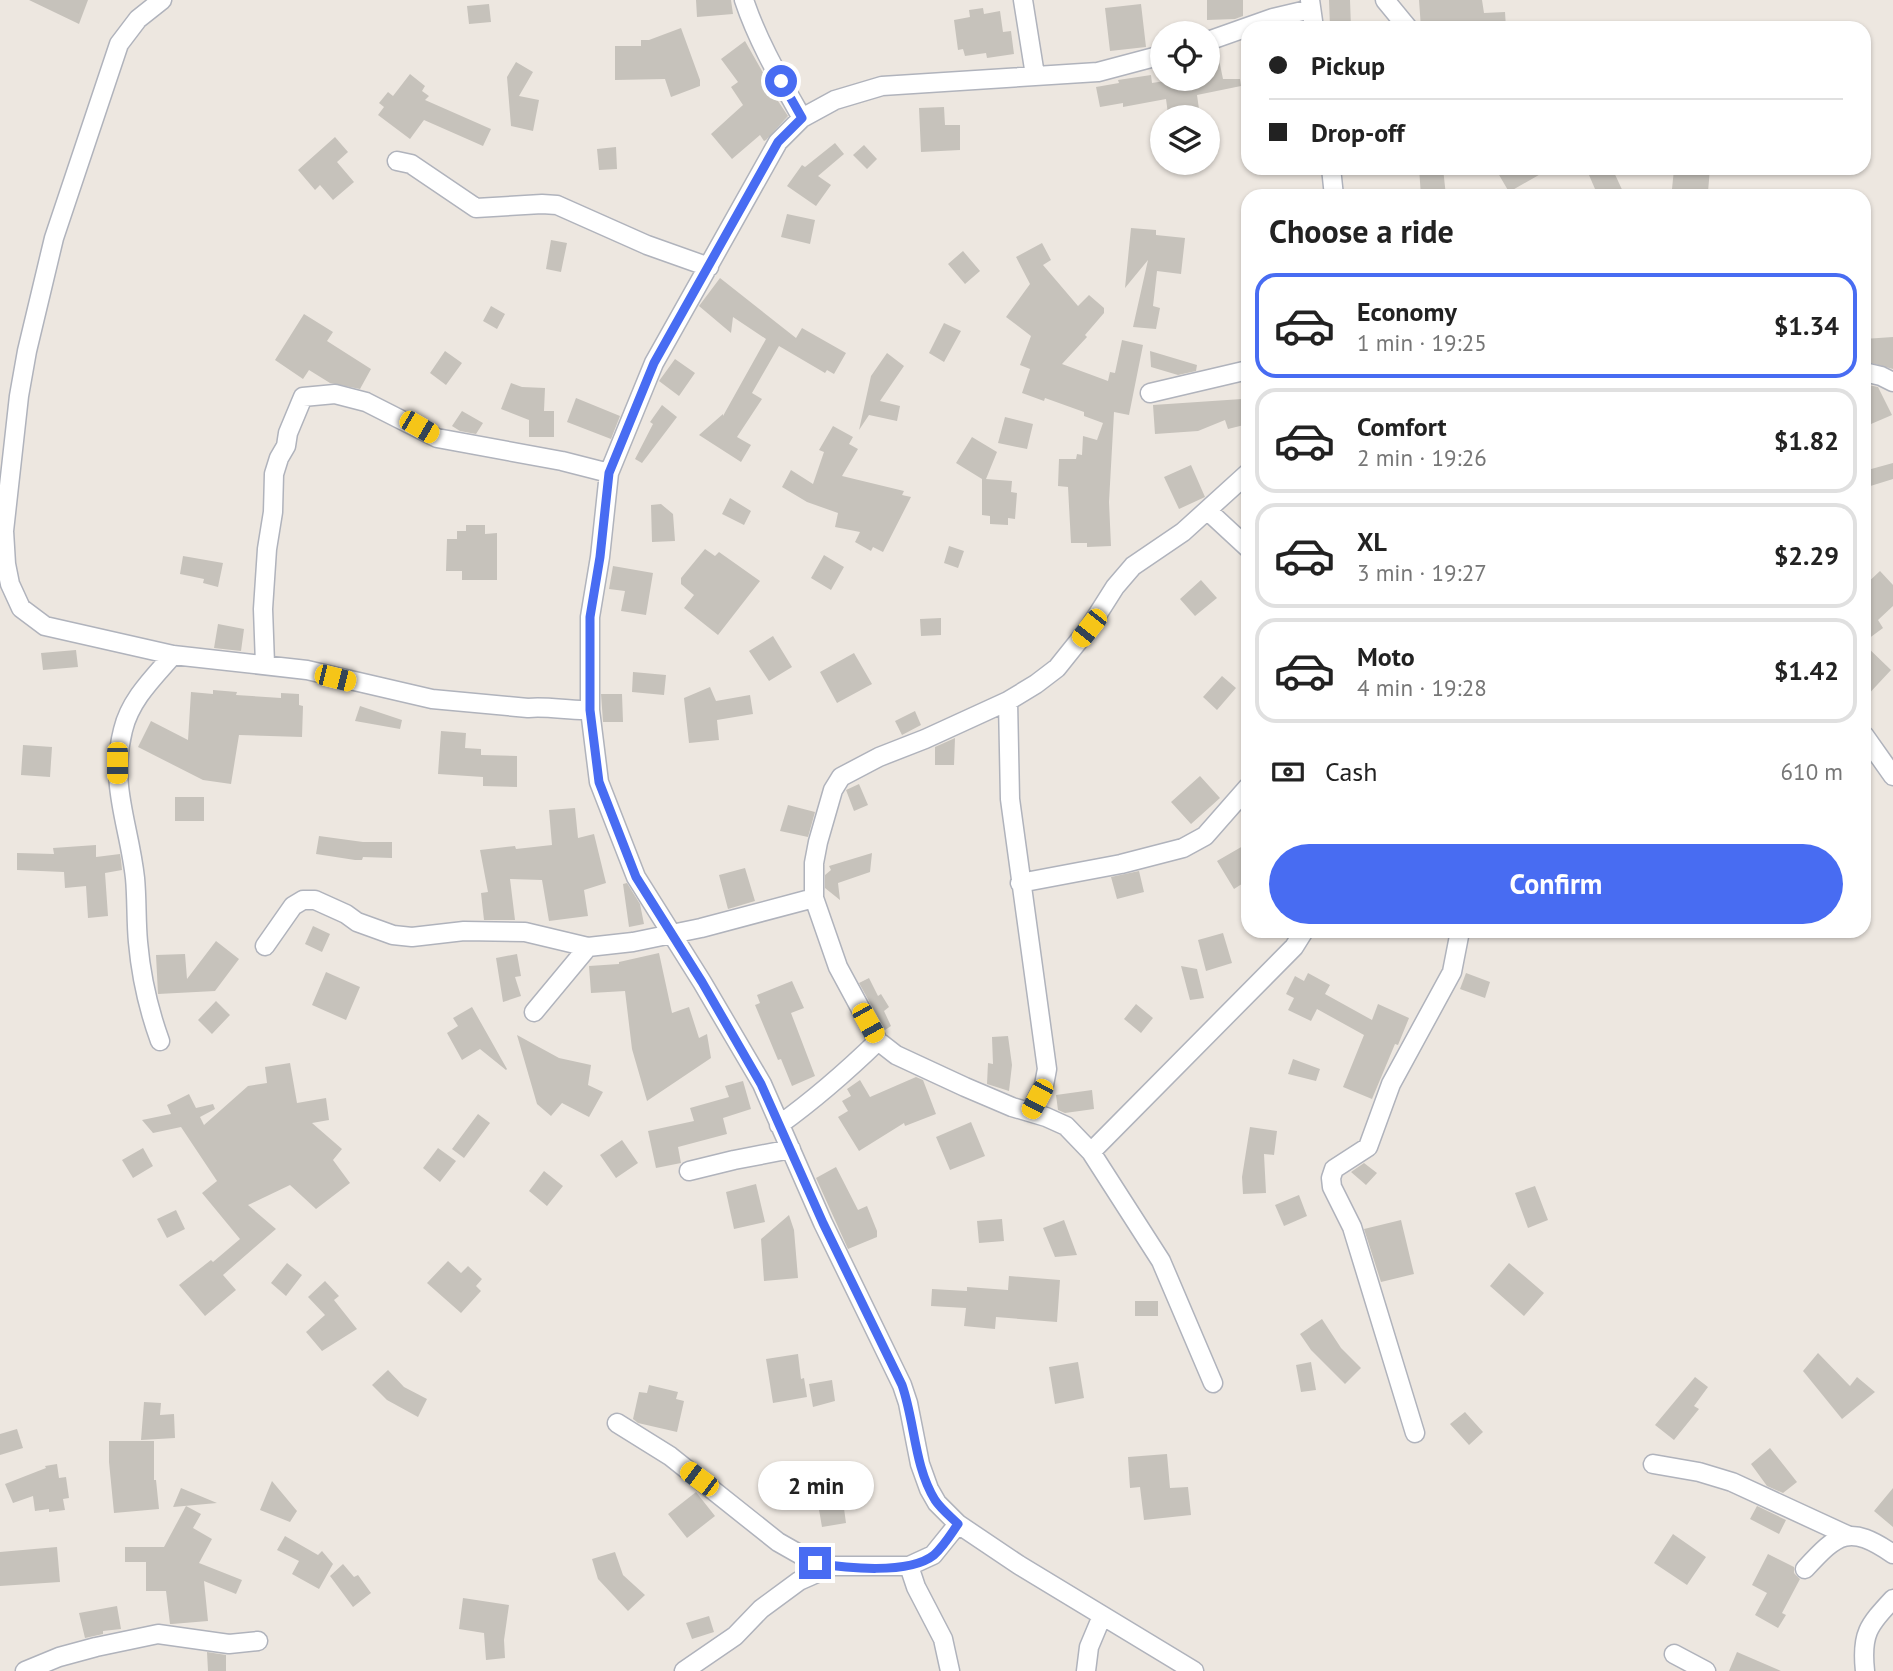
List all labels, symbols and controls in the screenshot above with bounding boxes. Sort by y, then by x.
map controls [1150,21,1220,175]
button: locate [1150,21,1220,91]
text: Pickup [1311,49,1385,82]
route start [765,65,797,97]
button: layers [1150,105,1220,175]
text: Drop-off [1311,116,1405,149]
text: Choose a ride [1269,210,1454,252]
icon: car [1273,294,1336,357]
text: Economy [1357,295,1457,328]
text: $1.34 [1774,309,1839,342]
text: 1 min · 19:25 [1357,328,1487,357]
car [396,407,443,447]
icon: car [1273,409,1336,472]
text: Comfort [1357,410,1447,443]
text: $1.82 [1774,424,1839,457]
text: 2 min · 19:26 [1357,443,1487,472]
icon: car [1273,524,1336,587]
text: XL [1357,525,1387,558]
text: $2.29 [1774,539,1839,572]
text: 3 min · 19:27 [1357,558,1487,587]
car [1068,605,1111,651]
icon: car [1273,639,1336,702]
text: Moto [1357,640,1415,673]
text: $1.42 [1774,654,1839,687]
car [313,663,358,693]
text: 4 min · 19:28 [1357,673,1487,702]
car [107,742,128,784]
icon: cash [1269,753,1307,791]
text: Cash [1325,755,1377,788]
text: 610 m [1781,757,1843,786]
button: Confirm [1269,844,1843,924]
car [849,1000,888,1046]
car [1018,1076,1057,1122]
car [676,1458,723,1500]
callout: 2 min [757,1462,873,1510]
text: 2 min [788,1471,844,1500]
route end [799,1547,831,1579]

